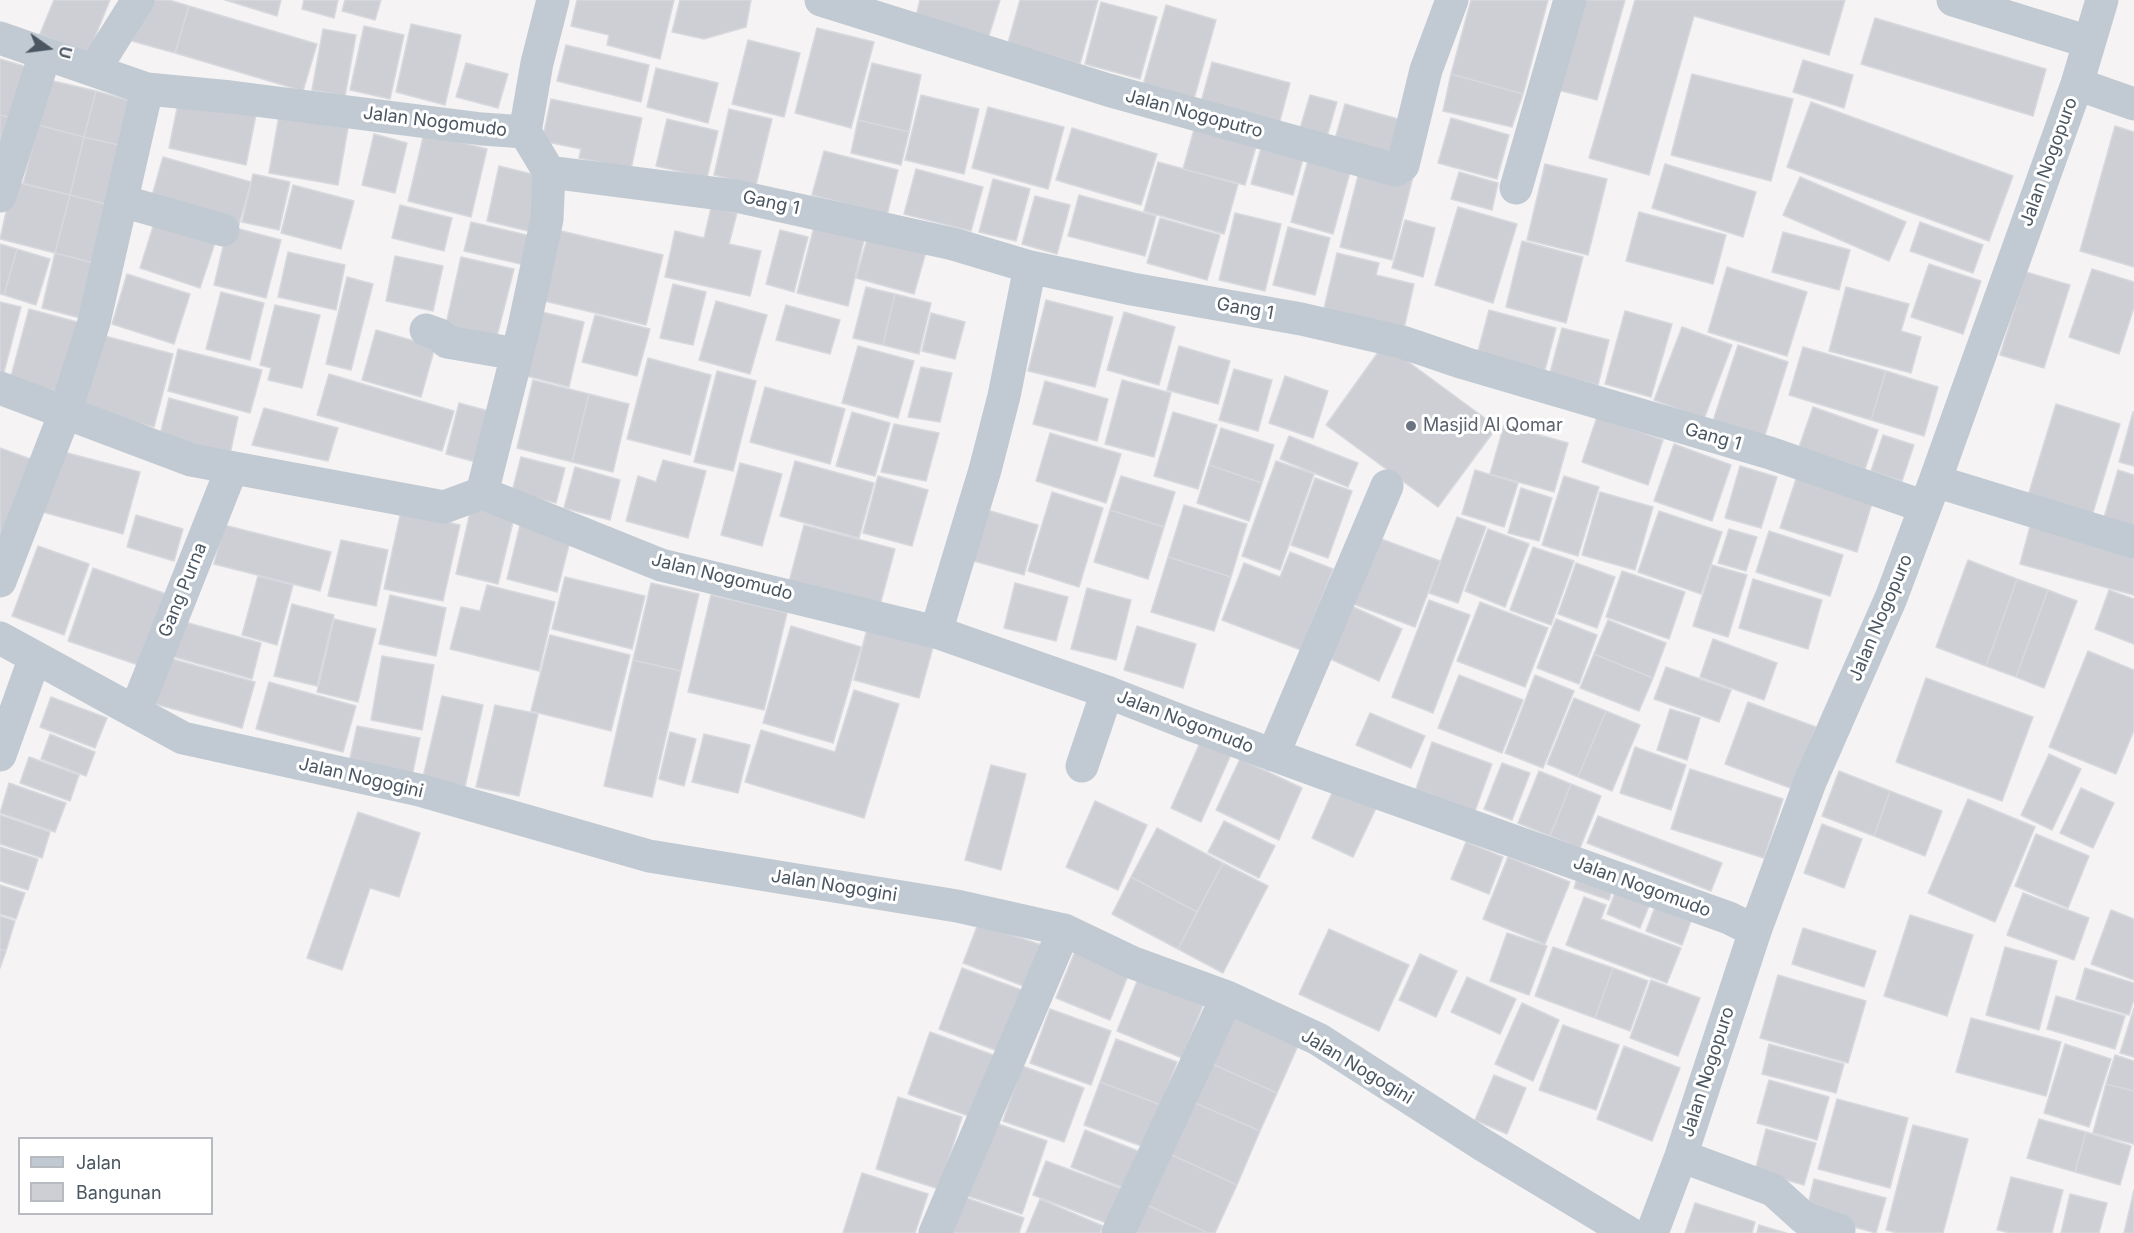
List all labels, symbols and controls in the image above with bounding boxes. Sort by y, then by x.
north arrow [18,18,78,78]
text: U [54,44,77,60]
street label: Jalan Nogoputro [1123,85,1265,143]
street label: Jalan Nogopuro [2016,95,2082,229]
street label: Jalan Nogomudo [362,102,508,142]
street label: Gang 1 [741,186,801,220]
street label: Gang 1 [1215,293,1275,325]
place label: Masjid Al Qomar [1423,415,1563,437]
marker: Masjid Al Qomar [1404,419,1418,433]
street label: Gang 1 [1682,419,1744,455]
street label: Gang Purna [154,539,212,641]
street label: Jalan Nogomudo [649,549,795,605]
street label: Jalan Nogopuro [1845,551,1917,685]
street label: Jalan Nogomudo [1113,686,1257,758]
street label: Jalan Nogogini [297,753,425,803]
street label: Jalan Nogomudo [1570,852,1714,922]
street label: Jalan Nogogini [770,865,898,907]
street label: Jalan Nogopuro [1677,1004,1739,1140]
street label: Jalan Nogogini [1297,1025,1417,1109]
legend [18,1137,213,1215]
text: Jalan [76,1152,121,1173]
text: Bangunan [76,1182,162,1203]

